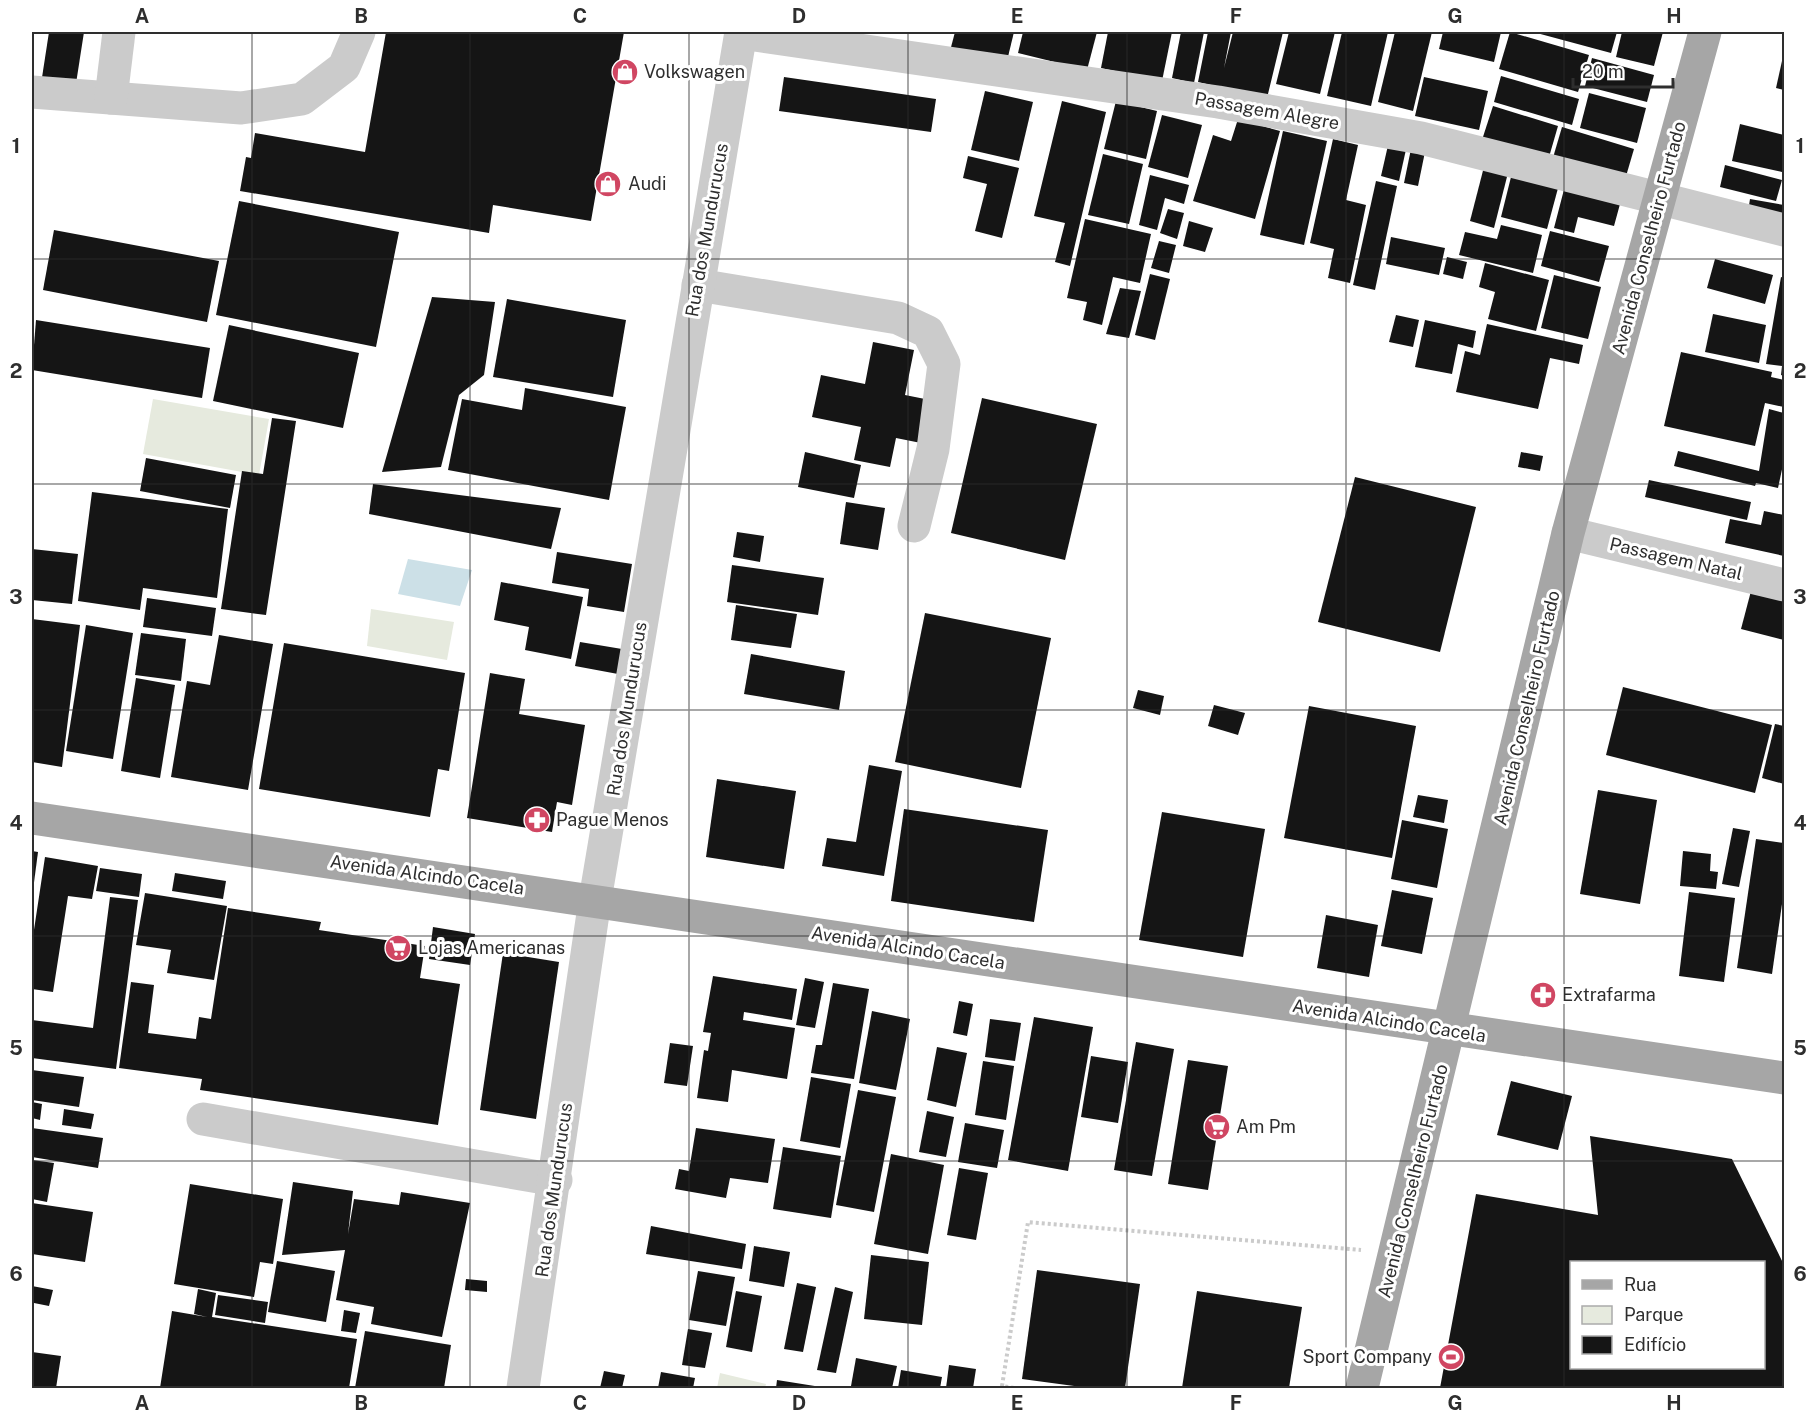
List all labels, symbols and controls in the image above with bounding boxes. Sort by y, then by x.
text: A [135,4,149,28]
text: B [354,4,368,28]
text: C [573,4,587,28]
text: D [792,4,806,28]
text: E [1011,4,1023,28]
text: F [1230,4,1242,28]
text: G [1447,4,1463,28]
text: H [1666,4,1682,28]
scale bar [1573,51,1674,89]
shop icon: Volkswagen [610,57,640,87]
place label: Volkswagen [644,61,745,82]
text: 20 m [1582,61,1624,82]
street label: Passagem Alegre [1193,87,1341,134]
street label: Avenida Conselheiro Furtado [1607,119,1690,357]
text: 1 [12,134,20,158]
text: 1 [1796,134,1804,158]
street label: Rua dos Mundurucus [681,142,732,318]
shop icon: Audi [593,169,623,199]
place label: Audi [628,173,666,194]
text: 2 [10,359,22,383]
text: 2 [1794,359,1806,383]
street label: Passagem Natal [1608,533,1745,584]
text: 3 [9,585,23,609]
text: 3 [1793,585,1807,609]
street label: Avenida Conselheiro Furtado [1489,588,1564,827]
street label: Rua dos Mundurucus [602,620,651,797]
pharmacy icon: Pague Menos [522,805,552,835]
place label: Pague Menos [556,809,669,830]
text: 4 [9,811,23,835]
text: 4 [1793,811,1807,835]
street label: Avenida Alcindo Cacela [329,850,525,899]
street label: Avenida Alcindo Cacela [810,922,1006,973]
supermarket icon: Lojas Americanas [383,933,413,963]
place label: Lojas Americanas [418,937,565,958]
pharmacy icon: Extrafarma [1528,980,1558,1010]
place label: Extrafarma [1562,984,1656,1005]
street label: Avenida Alcindo Cacela [1291,995,1487,1046]
text: 5 [9,1036,23,1060]
text: 5 [1793,1036,1807,1060]
street label: Avenida Conselheiro Furtado [1373,1062,1452,1300]
street label: Rua dos Mundurucus [531,1101,576,1278]
supermarket icon: Am Pm [1202,1112,1232,1142]
place label: Am Pm [1236,1116,1296,1137]
legend [1570,1261,1765,1369]
text: 6 [9,1262,23,1286]
text: 6 [1793,1262,1807,1286]
text: Rua [1624,1274,1656,1295]
text: Parque [1624,1304,1684,1325]
text: Edifício [1624,1334,1686,1355]
sports icon: Sport Company [1436,1342,1466,1372]
place label: Sport Company [1303,1346,1432,1367]
text: A [135,1391,149,1415]
text: B [354,1391,368,1415]
text: C [573,1391,587,1415]
text: D [792,1391,806,1415]
text: E [1011,1391,1023,1415]
text: F [1230,1391,1242,1415]
text: G [1447,1391,1463,1415]
text: H [1666,1391,1682,1415]

